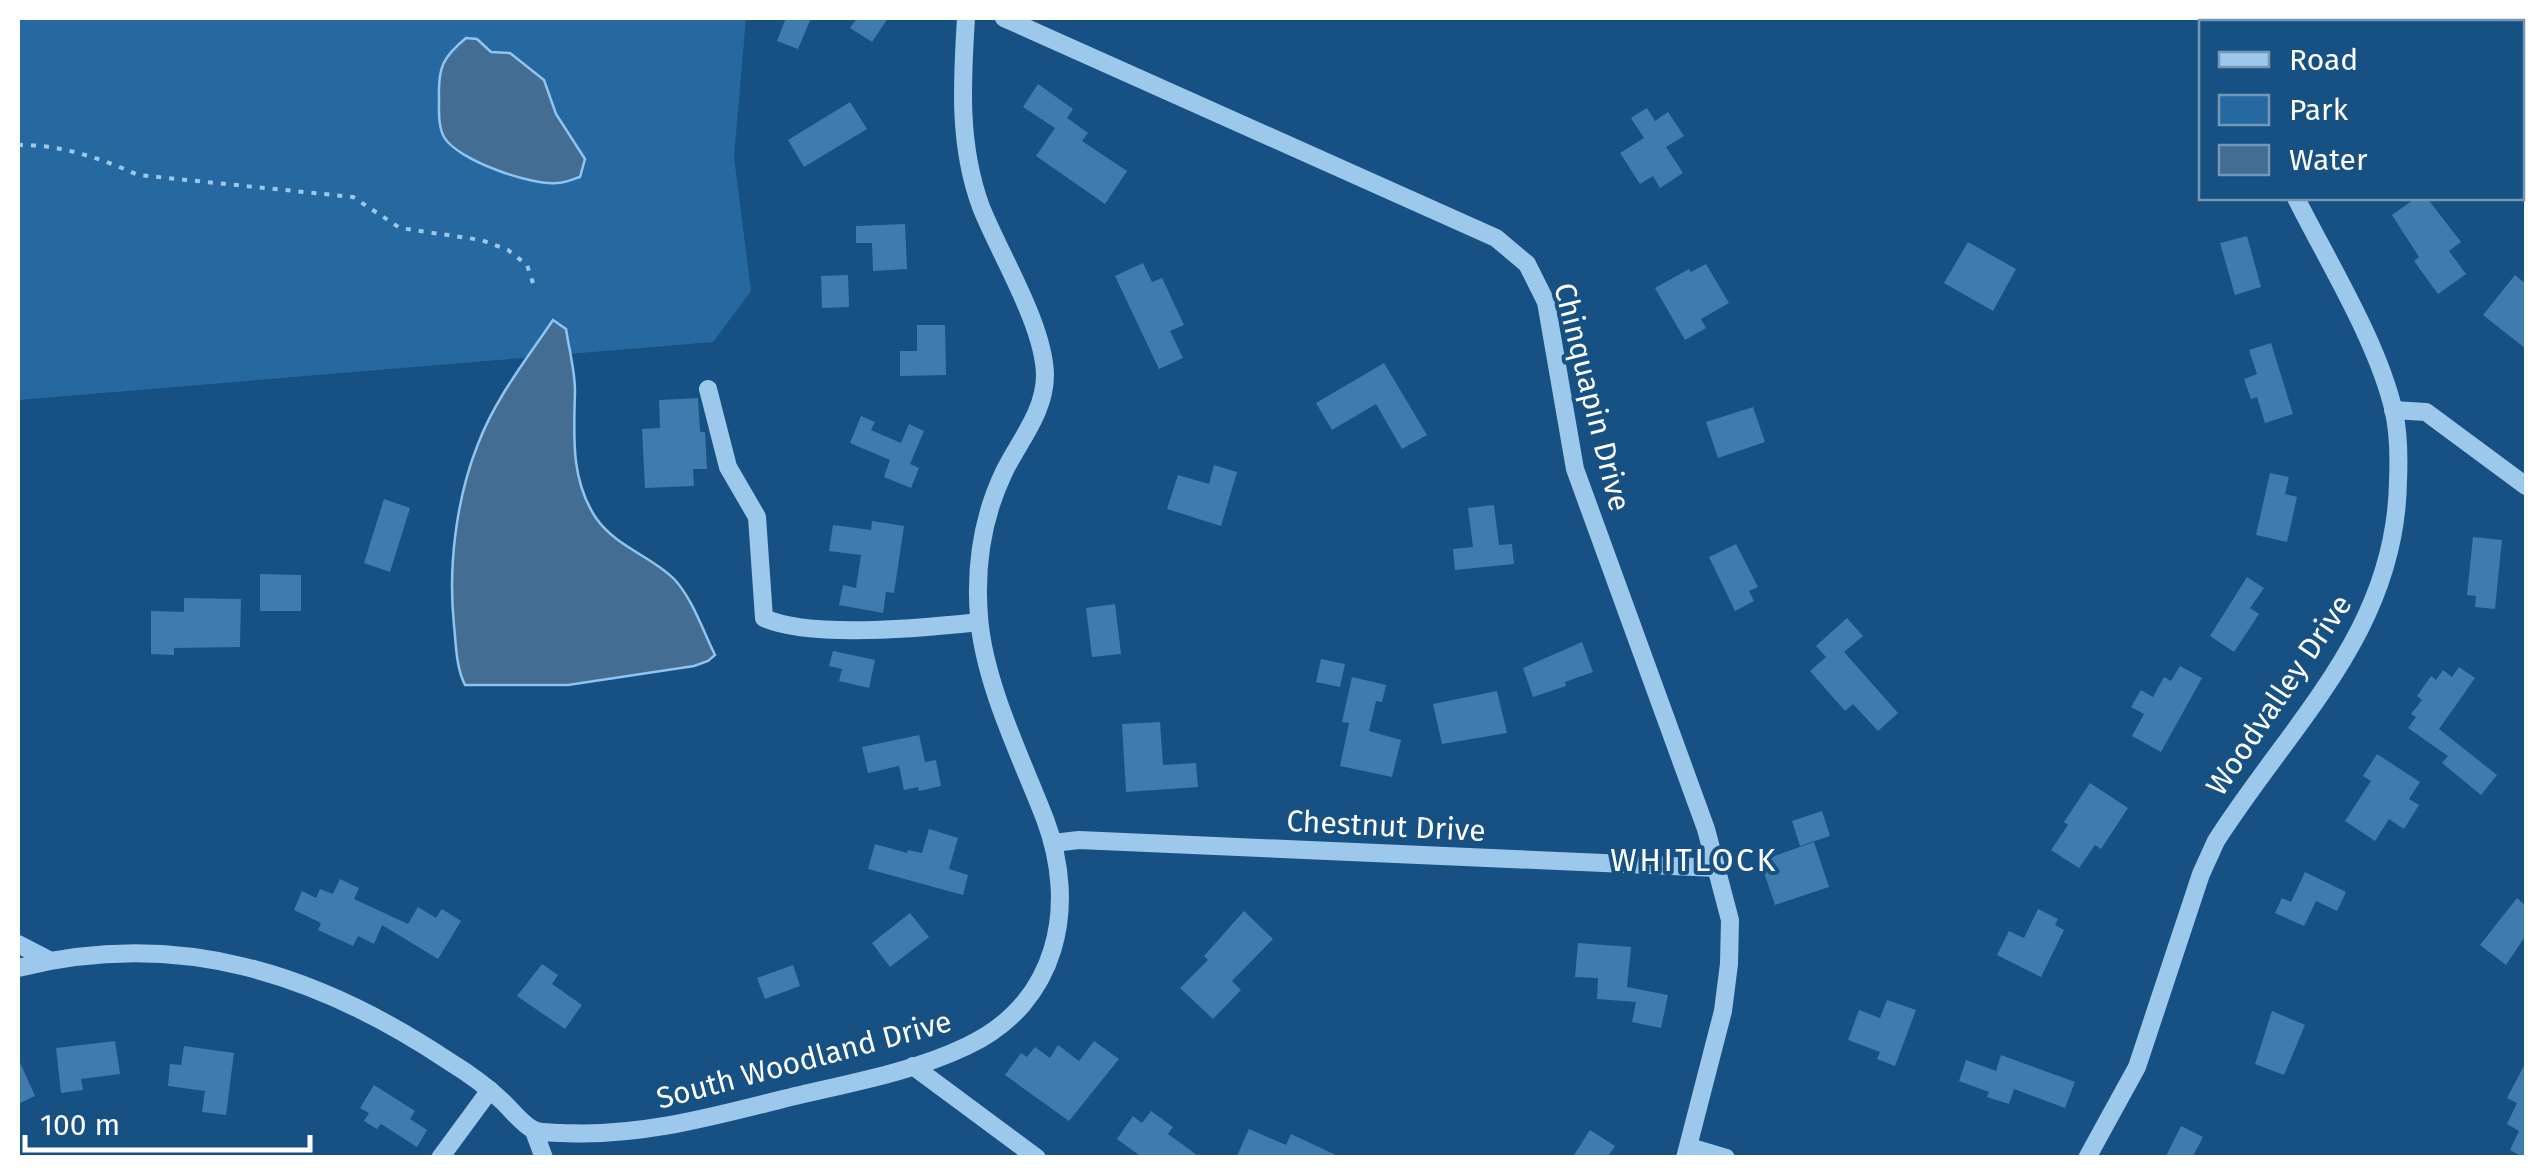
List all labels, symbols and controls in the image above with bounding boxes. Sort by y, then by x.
legend [2199,20,2524,200]
text: Road [2289,42,2358,78]
text: Park [2289,92,2349,128]
text: Water [2289,142,2368,178]
street label: Chinquapin Drive [1546,279,1638,515]
street label: Woodvalley Drive [2199,588,2359,802]
street label: Chestnut Drive [1285,803,1487,849]
district label: WHITLOCK [1610,841,1778,879]
street label: South Woodland Drive [653,1003,955,1117]
scale bar [25,1090,310,1152]
text: 100 m [40,1107,120,1143]

